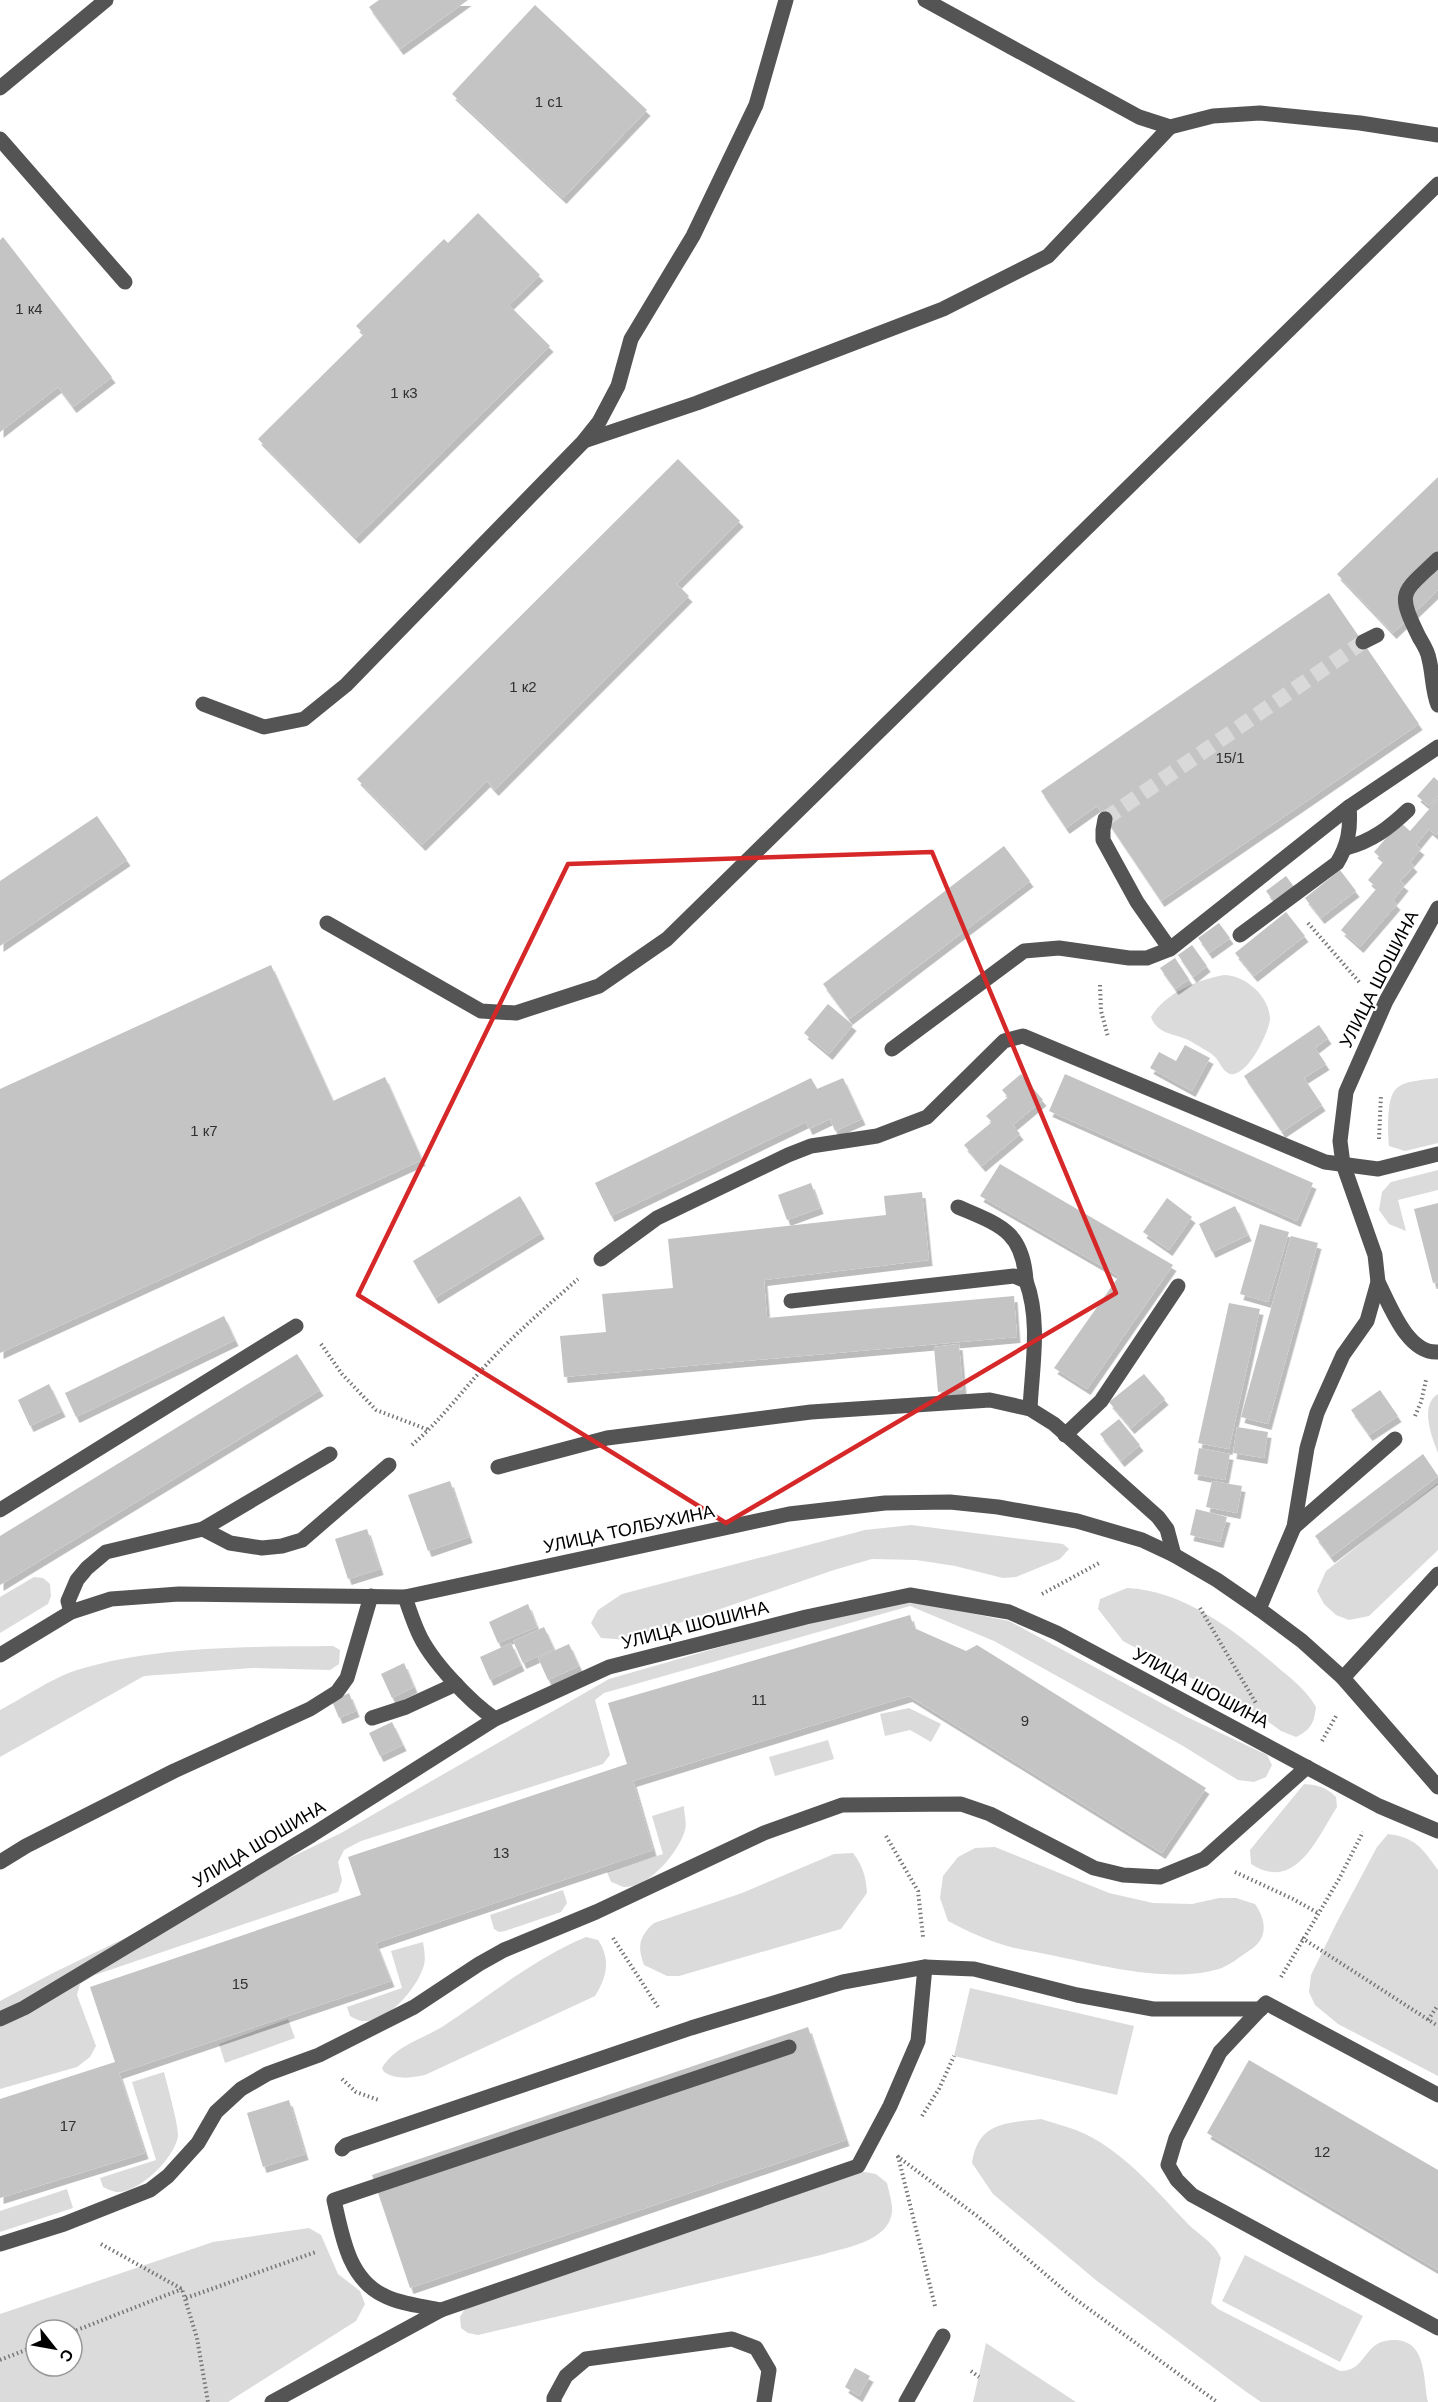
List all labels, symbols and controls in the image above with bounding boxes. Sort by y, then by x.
house number: 1 с1 [535,93,563,110]
house number: 1 к4 [15,300,43,317]
house number: 1 к3 [390,384,418,401]
house number: 1 к2 [509,678,537,695]
house number: 15/1 [1215,749,1245,766]
street label: УЛИЦА ШОШИНА [1336,907,1422,1051]
house number: 1 к7 [190,1122,218,1139]
street label: УЛИЦА ТОЛБУХИНА [542,1501,716,1557]
street label: УЛИЦА ШОШИНА [619,1597,771,1653]
street label: УЛИЦА ШОШИНА [1130,1644,1272,1732]
house number: 11 [751,1691,767,1708]
house number: 9 [1021,1712,1029,1729]
street label: УЛИЦА ШОШИНА [189,1797,329,1891]
house number: 13 [493,1844,509,1861]
house number: 15 [232,1975,248,1992]
house number: 17 [60,2117,76,2134]
house number: 12 [1314,2143,1330,2160]
north arrow [24,2318,84,2378]
text: С [56,2346,77,2365]

